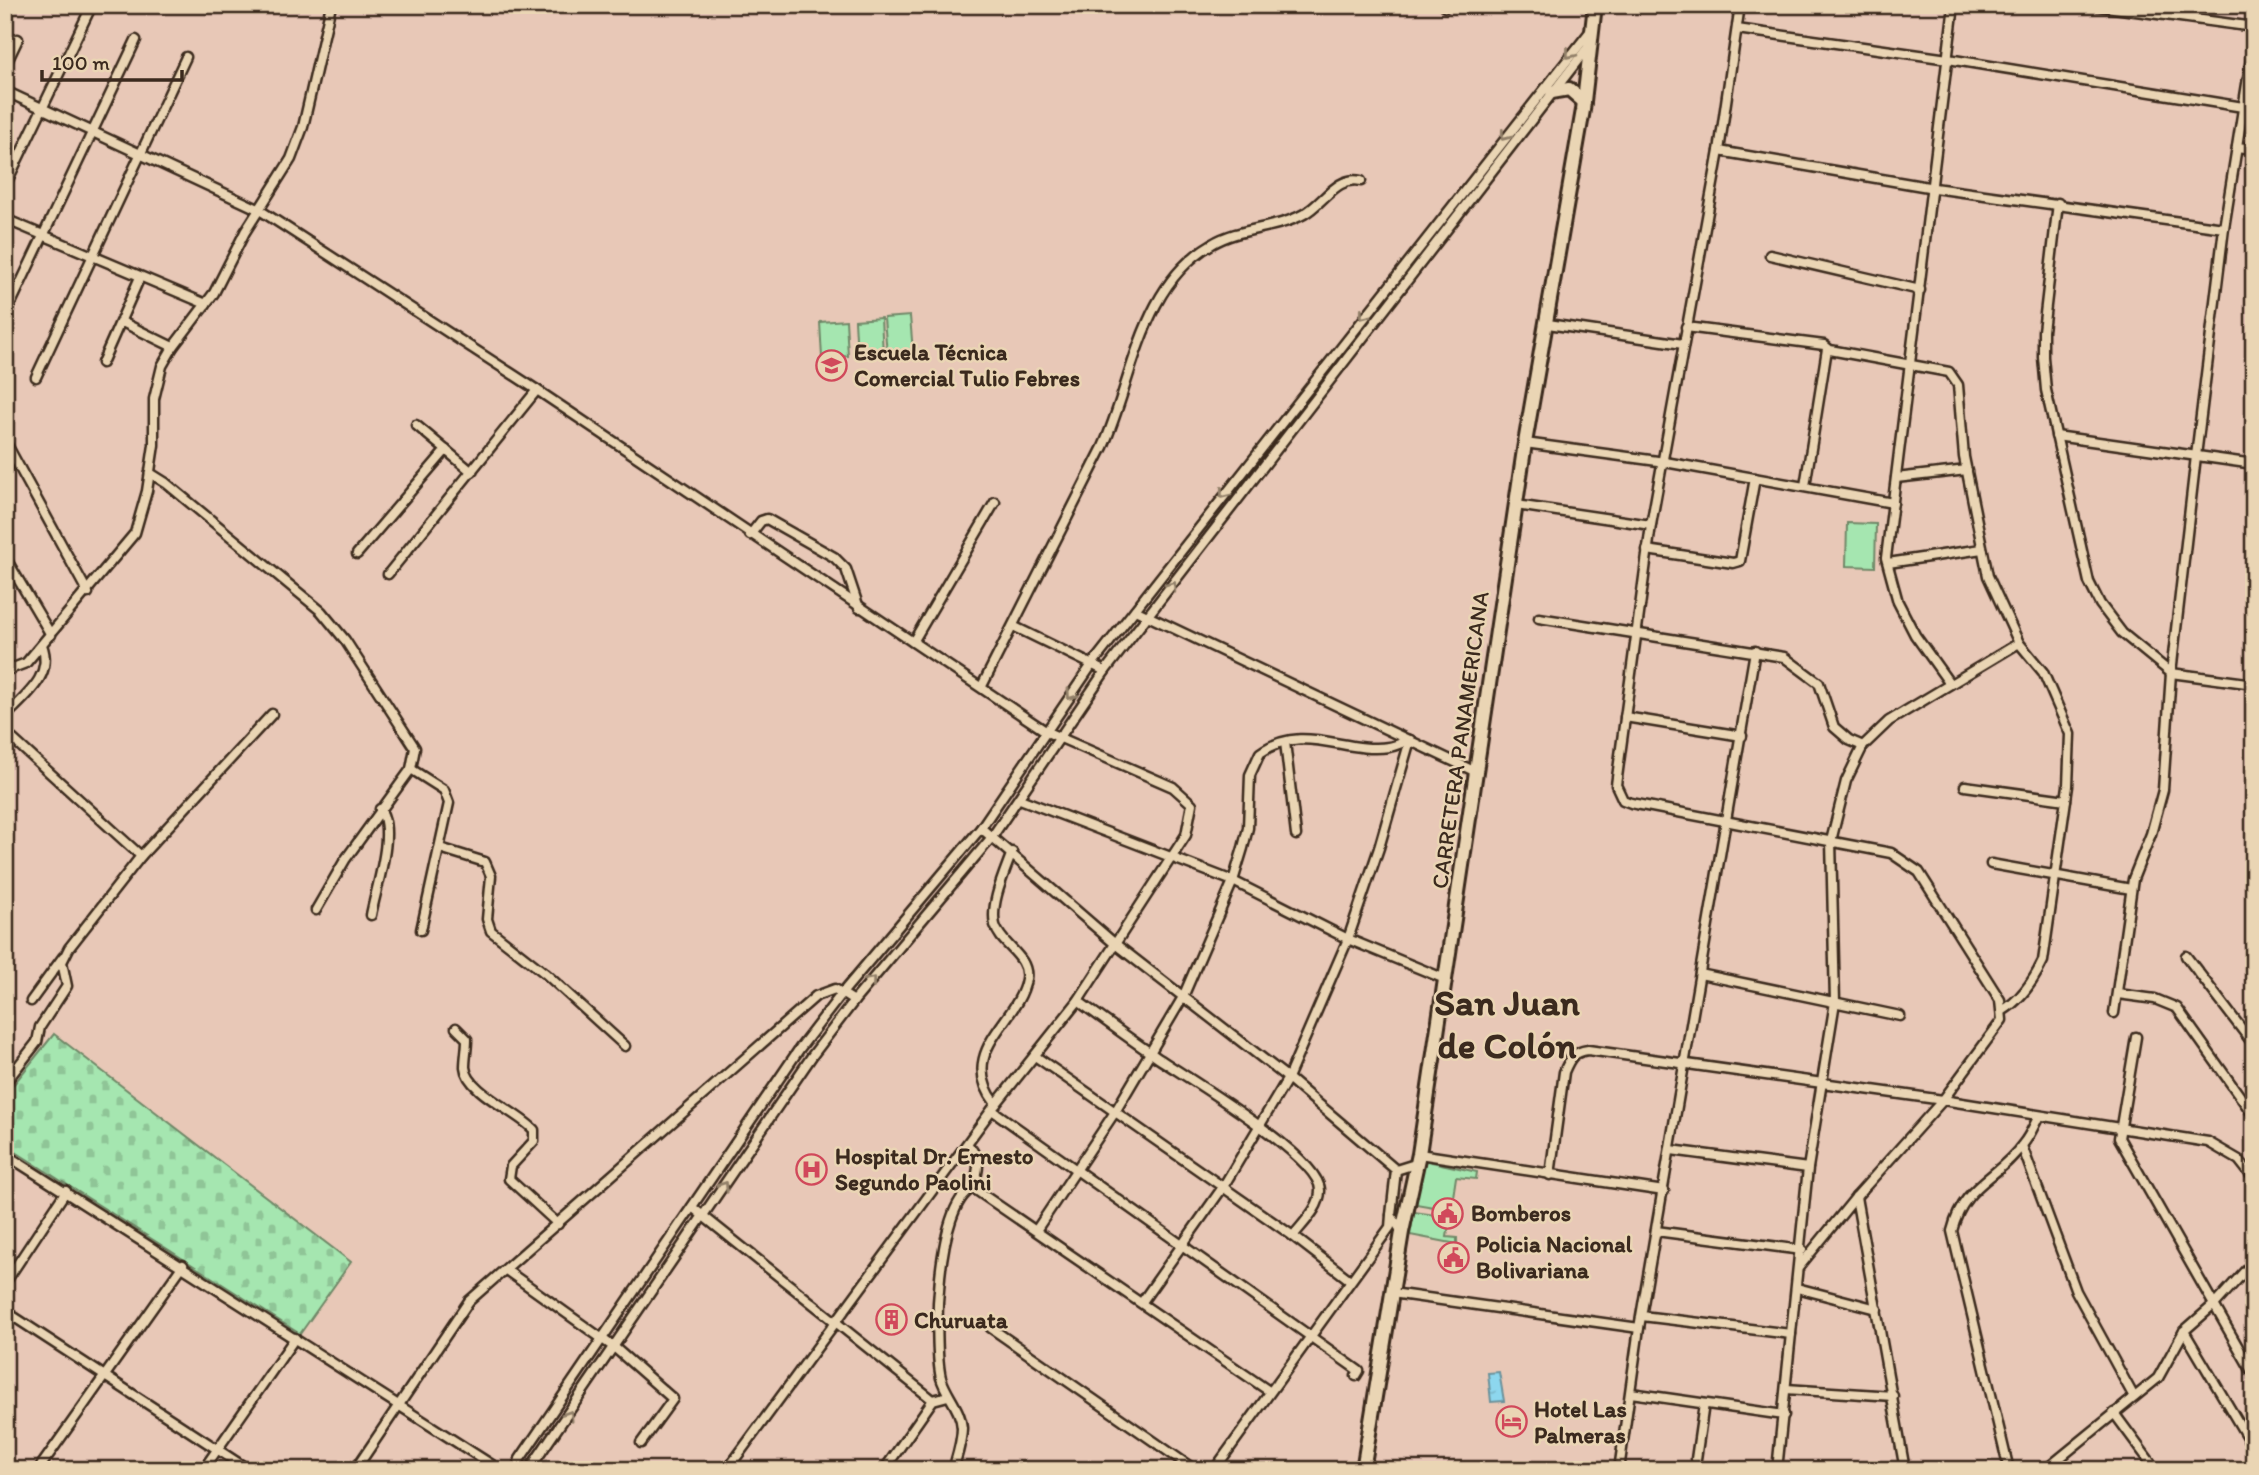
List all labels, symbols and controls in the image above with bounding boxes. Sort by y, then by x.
scale bar [42,38,182,82]
one-way arrow [1566,45,1578,58]
text: 100 m [52,50,110,75]
one-way arrow [1500,129,1513,141]
one-way arrow [1360,308,1373,320]
place label: Escuela Técnica Comercial Tulio Febres [854,338,1080,392]
school or university icon: Escuela Técnica Comercial Tulio Febres [814,348,848,382]
one-way arrow [1220,487,1233,499]
one-way arrow [1163,582,1176,594]
street label: CARRETERA PANAMERICANA [1425,589,1495,891]
one-way arrow [1067,687,1079,700]
one-way arrow [862,977,875,989]
district label: San Juan de Colón [1434,980,1580,1067]
place label: Hospital Dr. Ernesto Segundo Paolini [835,1142,1034,1196]
hospital icon: Hospital Dr. Ernesto Segundo Paolini [795,1152,829,1186]
one-way arrow [716,1181,728,1194]
public building icon: Bomberos [1431,1196,1465,1230]
place label: Bomberos [1471,1199,1571,1227]
place label: Policia Nacional Bolivariana [1476,1230,1633,1284]
public building icon: Policia Nacional Bolivariana [1436,1240,1470,1274]
building icon: Churuata [874,1303,908,1337]
place label: Churuata [914,1306,1009,1334]
place label: Hotel Las Palmeras [1534,1395,1627,1449]
hotel icon: Hotel Las Palmeras [1494,1405,1528,1439]
one-way arrow [561,1410,573,1423]

